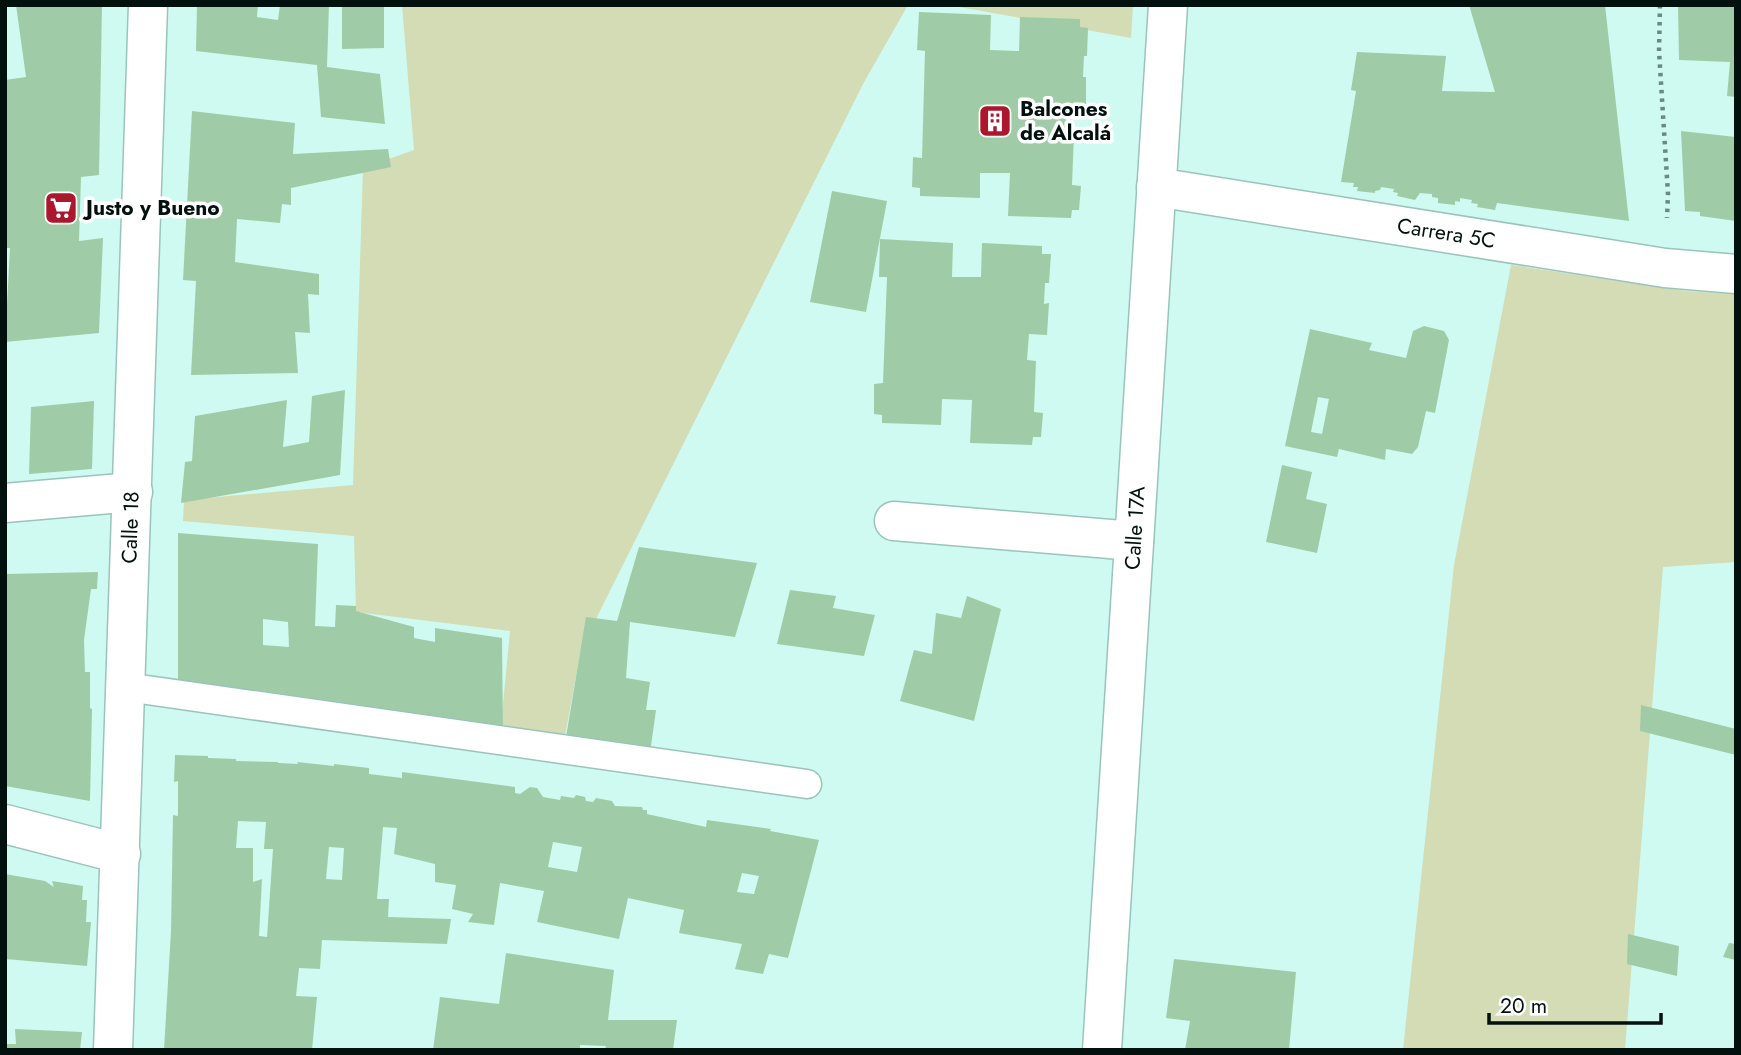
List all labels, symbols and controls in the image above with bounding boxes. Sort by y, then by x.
place label: Balcones de Alcalá [1020,94,1111,148]
building icon: Balcones de Alcalá [976,102,1014,140]
supermarket icon: Justo y Bueno [42,189,80,227]
place label: Justo y Bueno [82,193,220,223]
street label: Carrera 5C [1395,211,1498,256]
street label: Calle 17A [1117,485,1153,571]
street label: Calle 18 [114,491,147,564]
scale bar [1489,982,1660,1026]
text: 20 m [1500,991,1547,1021]

